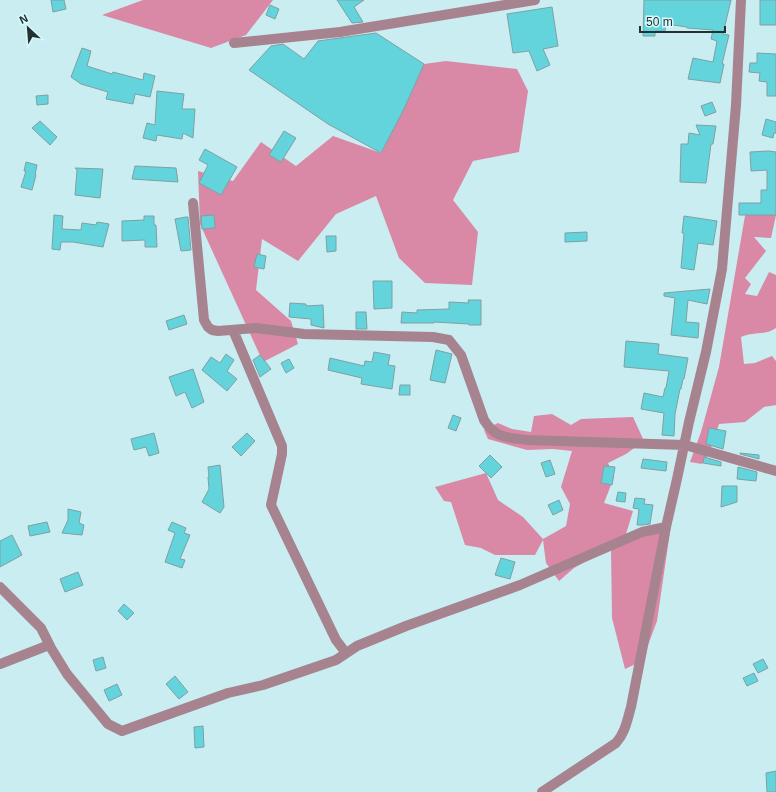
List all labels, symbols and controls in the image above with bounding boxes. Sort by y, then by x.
north arrow [8,8,48,48]
scale bar [640,8,725,34]
text: N [17,12,30,26]
text: 50 m [646,15,673,29]

